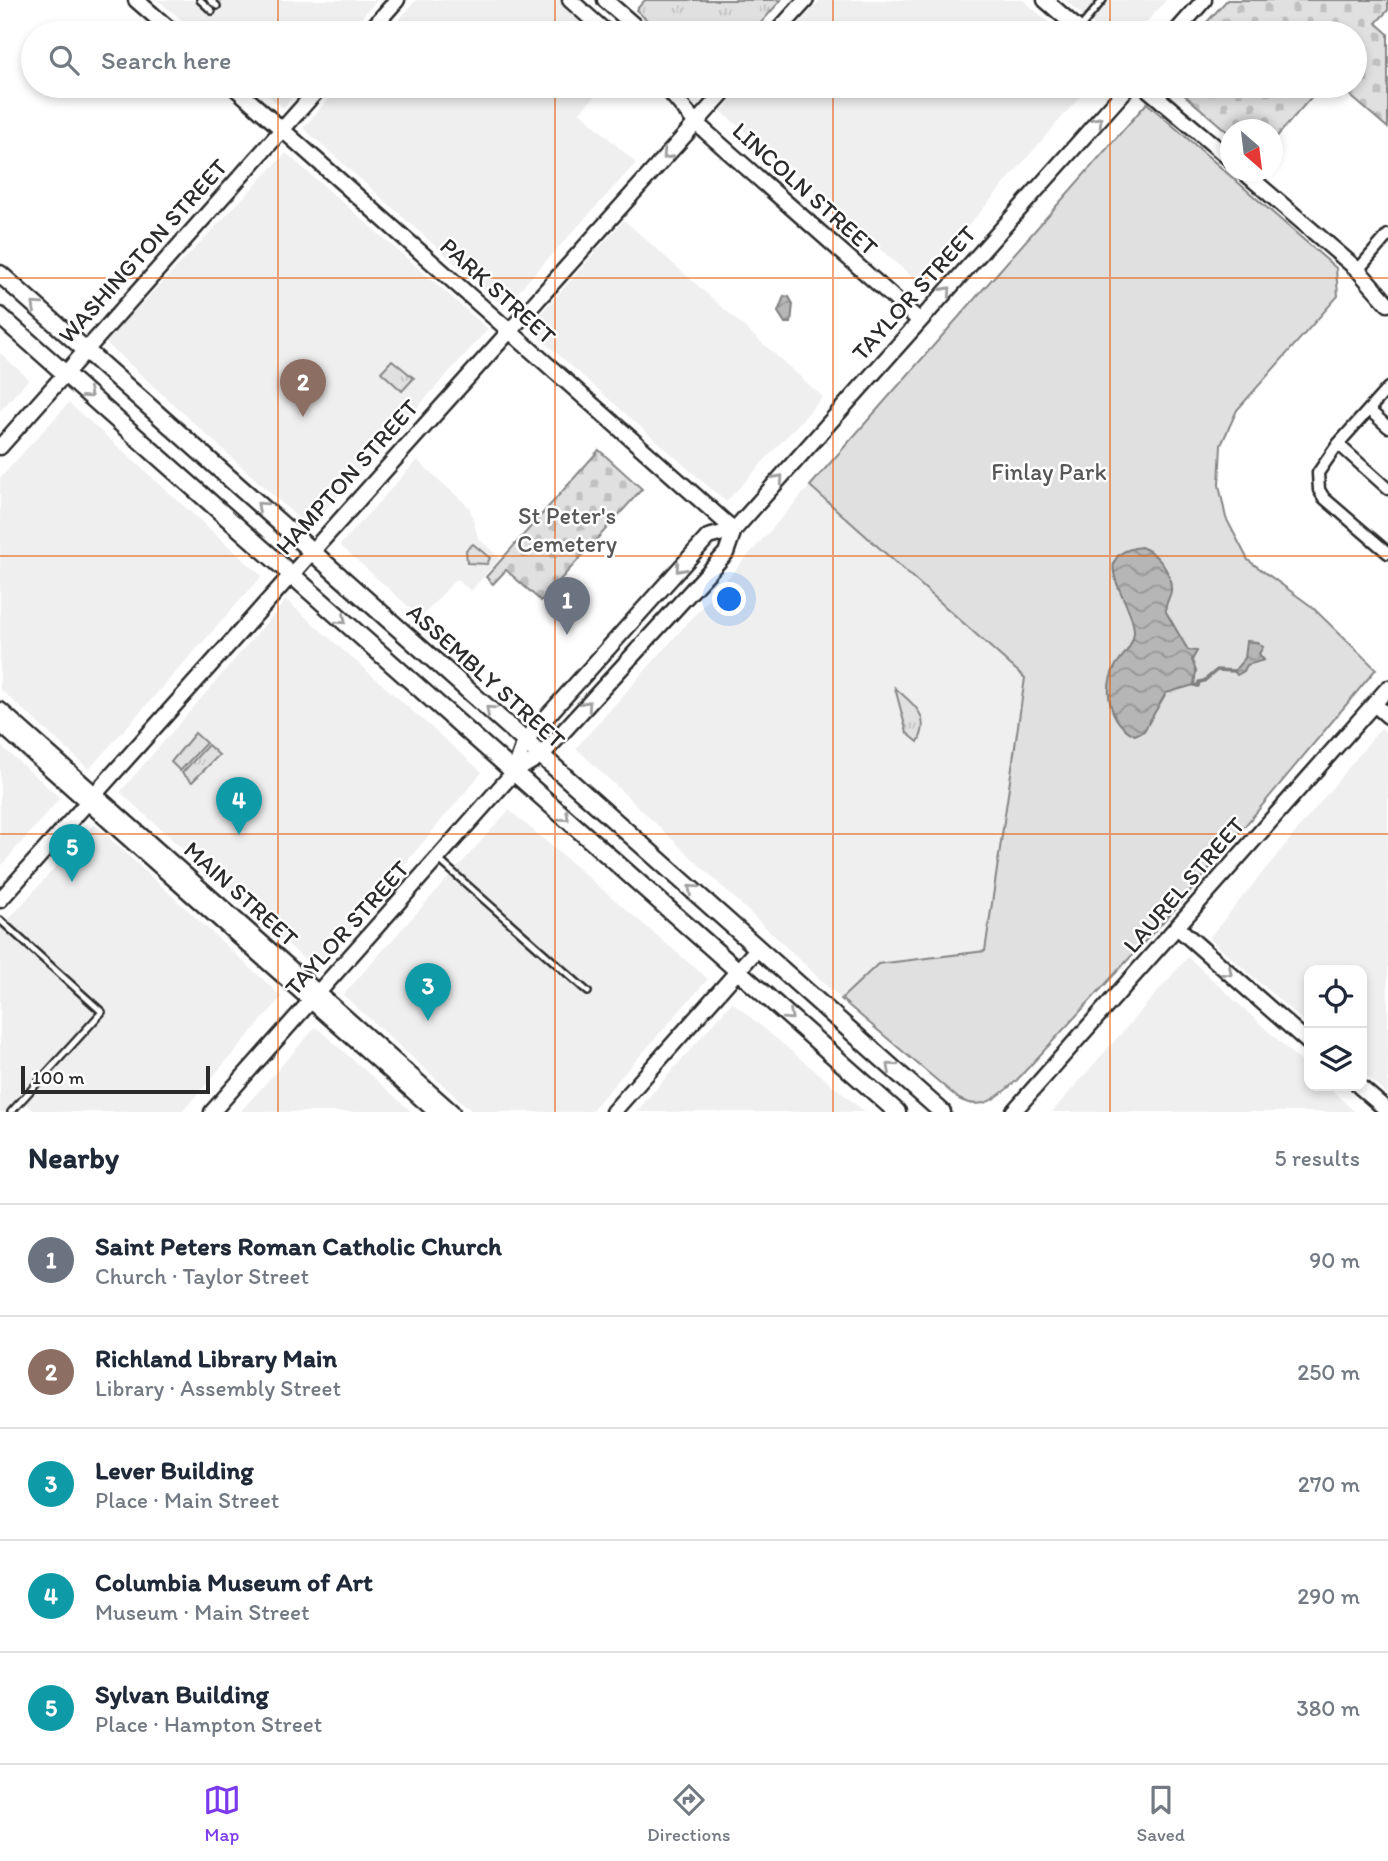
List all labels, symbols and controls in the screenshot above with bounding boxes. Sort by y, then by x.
search box [21,21,1367,98]
icon: search [45,41,83,79]
text: Search here [101,44,231,76]
street label: LINCOLN STREET [727,116,884,262]
one-way arrow [1090,116,1102,129]
north arrow [1220,119,1283,182]
one-way arrow [663,147,675,160]
street label: WASHINGTON STREET [52,152,234,349]
street label: TAYLOR STREET [845,219,982,366]
street label: PARK STREET [434,231,563,351]
one-way arrow [938,286,951,299]
one-way arrow [31,302,44,315]
pin: 2 [280,359,326,417]
one-way arrow [80,386,93,398]
street label: HAMPTON STREET [269,392,425,561]
park label: Finlay Park [991,457,1107,486]
one-way arrow [771,474,783,487]
park label: St Peter's Cemetery [517,501,617,558]
one-way arrow [256,502,269,515]
one-way arrow [676,560,689,573]
pin: 1 [544,577,590,635]
your location [712,582,746,616]
street label: ASSEMBLY STREET [401,597,572,755]
one-way arrow [334,612,347,624]
one-way arrow [579,700,592,713]
one-way arrow [486,706,499,719]
pin: 4 [216,777,262,835]
one-way arrow [557,809,570,821]
street label: LAUREL STREET [1117,810,1251,959]
pin: 5 [49,824,95,882]
street label: MAIN STREET [178,835,305,953]
street label: TAYLOR STREET [278,854,415,1001]
one-way arrow [687,885,700,897]
pin: 3 [405,963,451,1021]
one-way arrow [1220,964,1233,976]
map controls [1304,965,1367,1091]
button: locate [1304,965,1367,1028]
one-way arrow [781,1008,794,1020]
button: layers [1304,1028,1367,1091]
scale bar [21,1063,210,1095]
one-way arrow [887,1063,900,1075]
text: 100 m [32,1066,84,1089]
text: Nearby [28,1139,119,1176]
text: 5 results [1274,1144,1360,1172]
text: Saint Peters Roman Catholic Church [95,1230,502,1262]
text: 1 [46,1246,56,1274]
text: 90 m [1309,1246,1360,1274]
text: Church · Taylor Street [95,1262,309,1290]
text: Richland Library Main [95,1342,337,1374]
text: 2 [45,1358,57,1386]
text: 250 m [1297,1358,1360,1386]
text: Library · Assembly Street [95,1374,341,1402]
text: Lever Building [95,1454,254,1486]
text: 3 [45,1470,57,1498]
text: 270 m [1298,1470,1360,1498]
text: Place · Main Street [95,1486,279,1514]
text: Columbia Museum of Art [95,1566,373,1598]
text: 4 [44,1582,58,1610]
text: 290 m [1297,1582,1360,1610]
text: Museum · Main Street [95,1598,310,1626]
text: Sylvan Building [95,1678,269,1710]
text: 5 [45,1694,57,1722]
text: 380 m [1296,1694,1360,1722]
text: Place · Hampton Street [95,1710,322,1738]
tab: Map [203,1781,241,1846]
tab: Directions [647,1781,731,1846]
tab: Saved [1137,1781,1185,1846]

